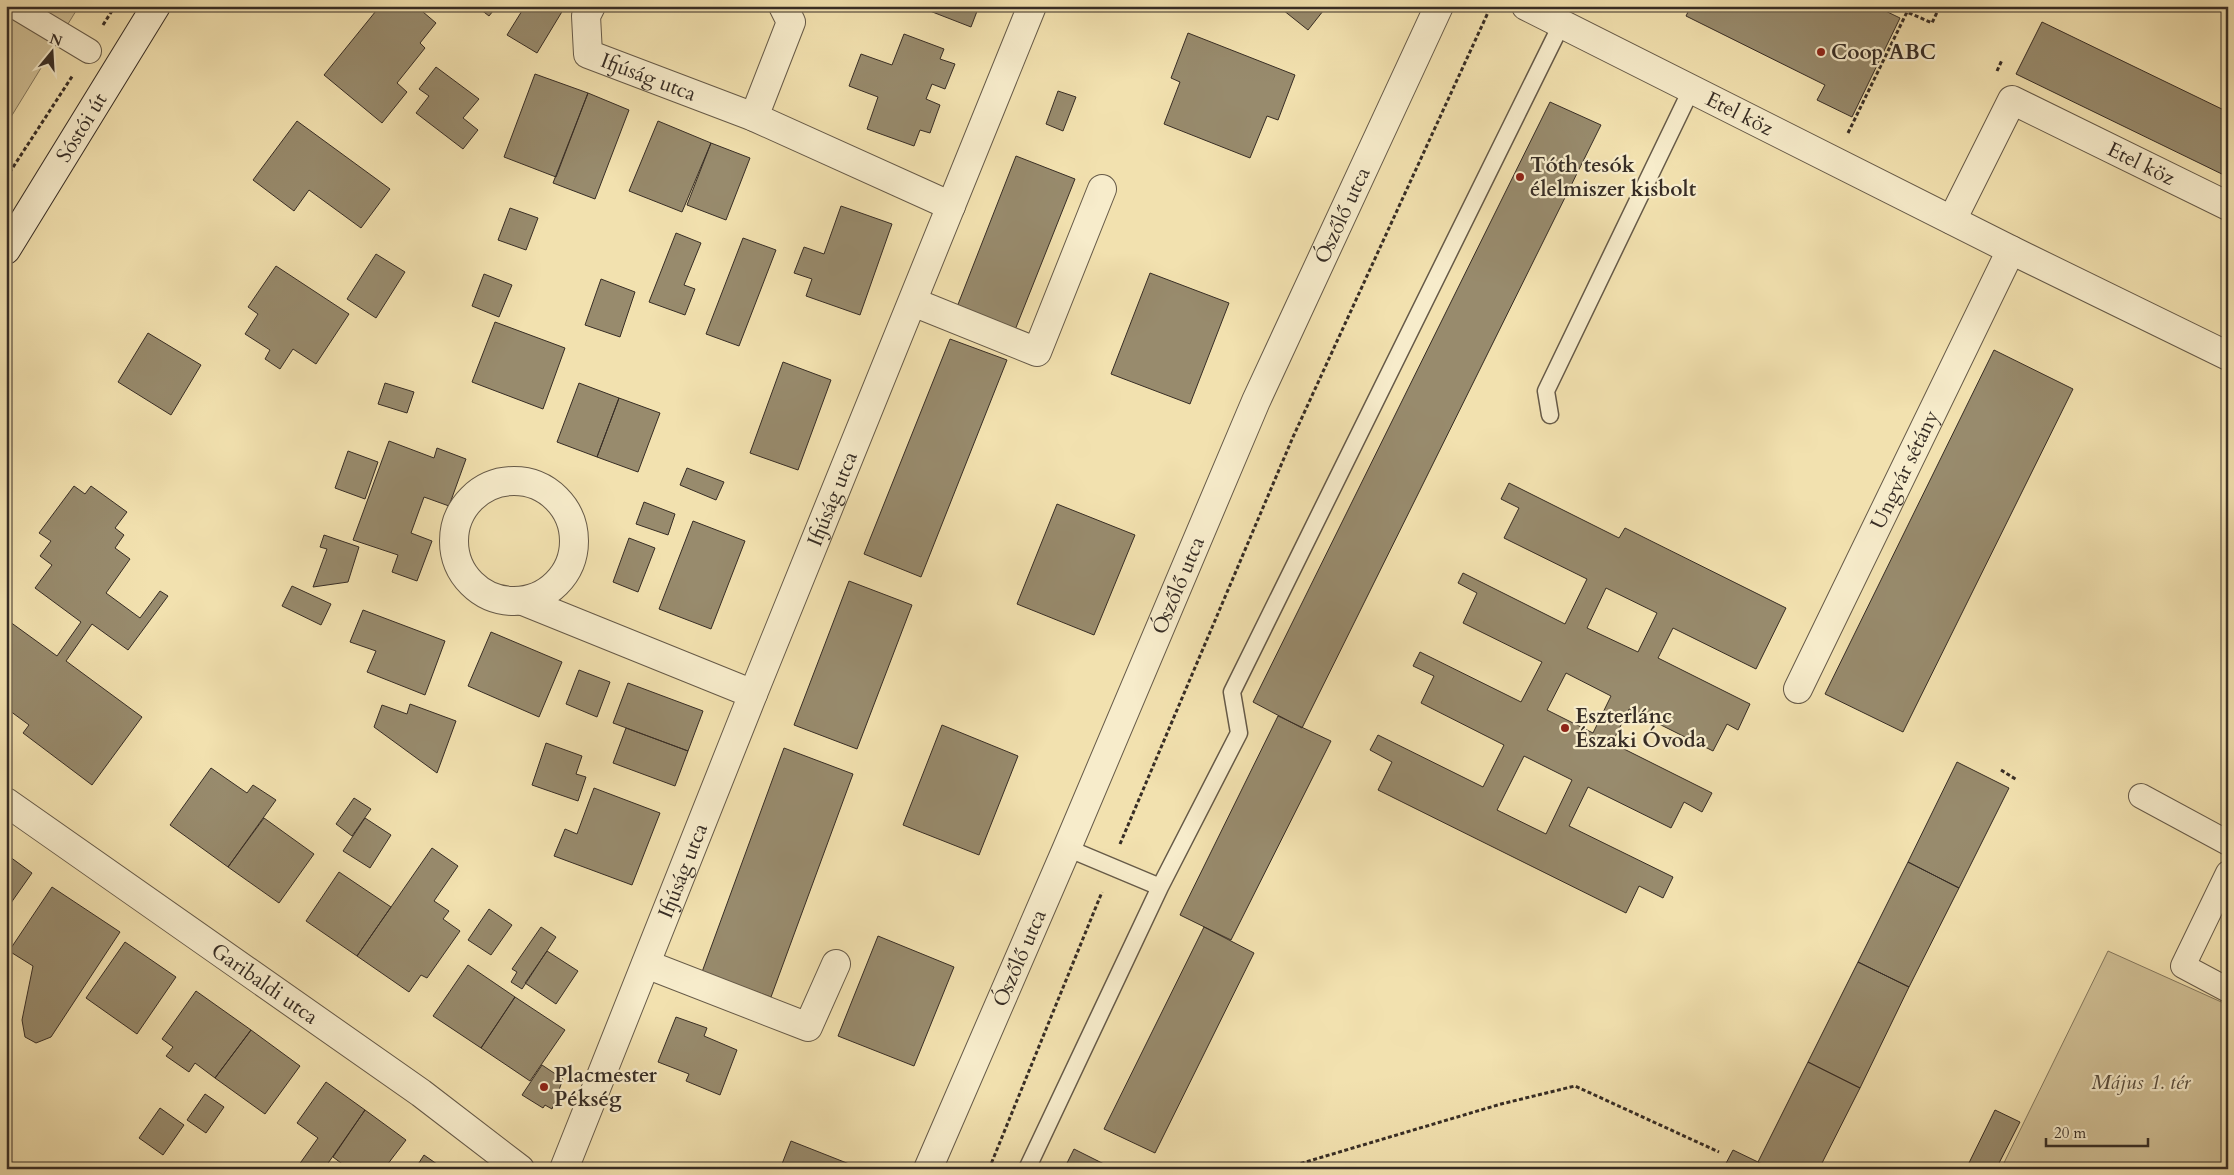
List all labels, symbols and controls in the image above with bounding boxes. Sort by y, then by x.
north arrow [28,28,78,78]
text: N [47,29,65,51]
place label: Coop ABC [1831,38,1936,67]
street label: Ifjúság utca [596,46,700,109]
marker: Coop ABC [1815,46,1827,58]
street label: Etel köz [1701,85,1779,143]
street label: Sóstói út [49,87,114,168]
street label: Etel köz [2102,135,2180,193]
place label: Tóth tesók élelmiszer kisbolt [1530,151,1697,204]
street label: Ószőlő utca [1307,162,1377,268]
marker: Tóth tesók élelmiszer kisbolt [1514,171,1526,183]
street label: Ungvár sétány [1864,405,1946,534]
street label: Ifjúság utca [800,447,865,551]
street label: Ószőlő utca [1144,532,1212,639]
place label: Eszterlánc Északi Óvoda [1575,702,1707,755]
marker: Eszterlánc Északi Óvoda [1559,722,1571,734]
street label: Ifjúság utca [651,819,715,923]
street label: Ószőlő utca [985,905,1054,1011]
street label: Garibaldi utca [205,936,324,1031]
place label: Placmester Pékség [554,1061,657,1114]
park label: Május 1. tér [2091,1068,2192,1097]
marker: Placmester Pékség [538,1081,550,1093]
scale bar [2046,1115,2149,1147]
text: 20 m [2054,1123,2086,1143]

